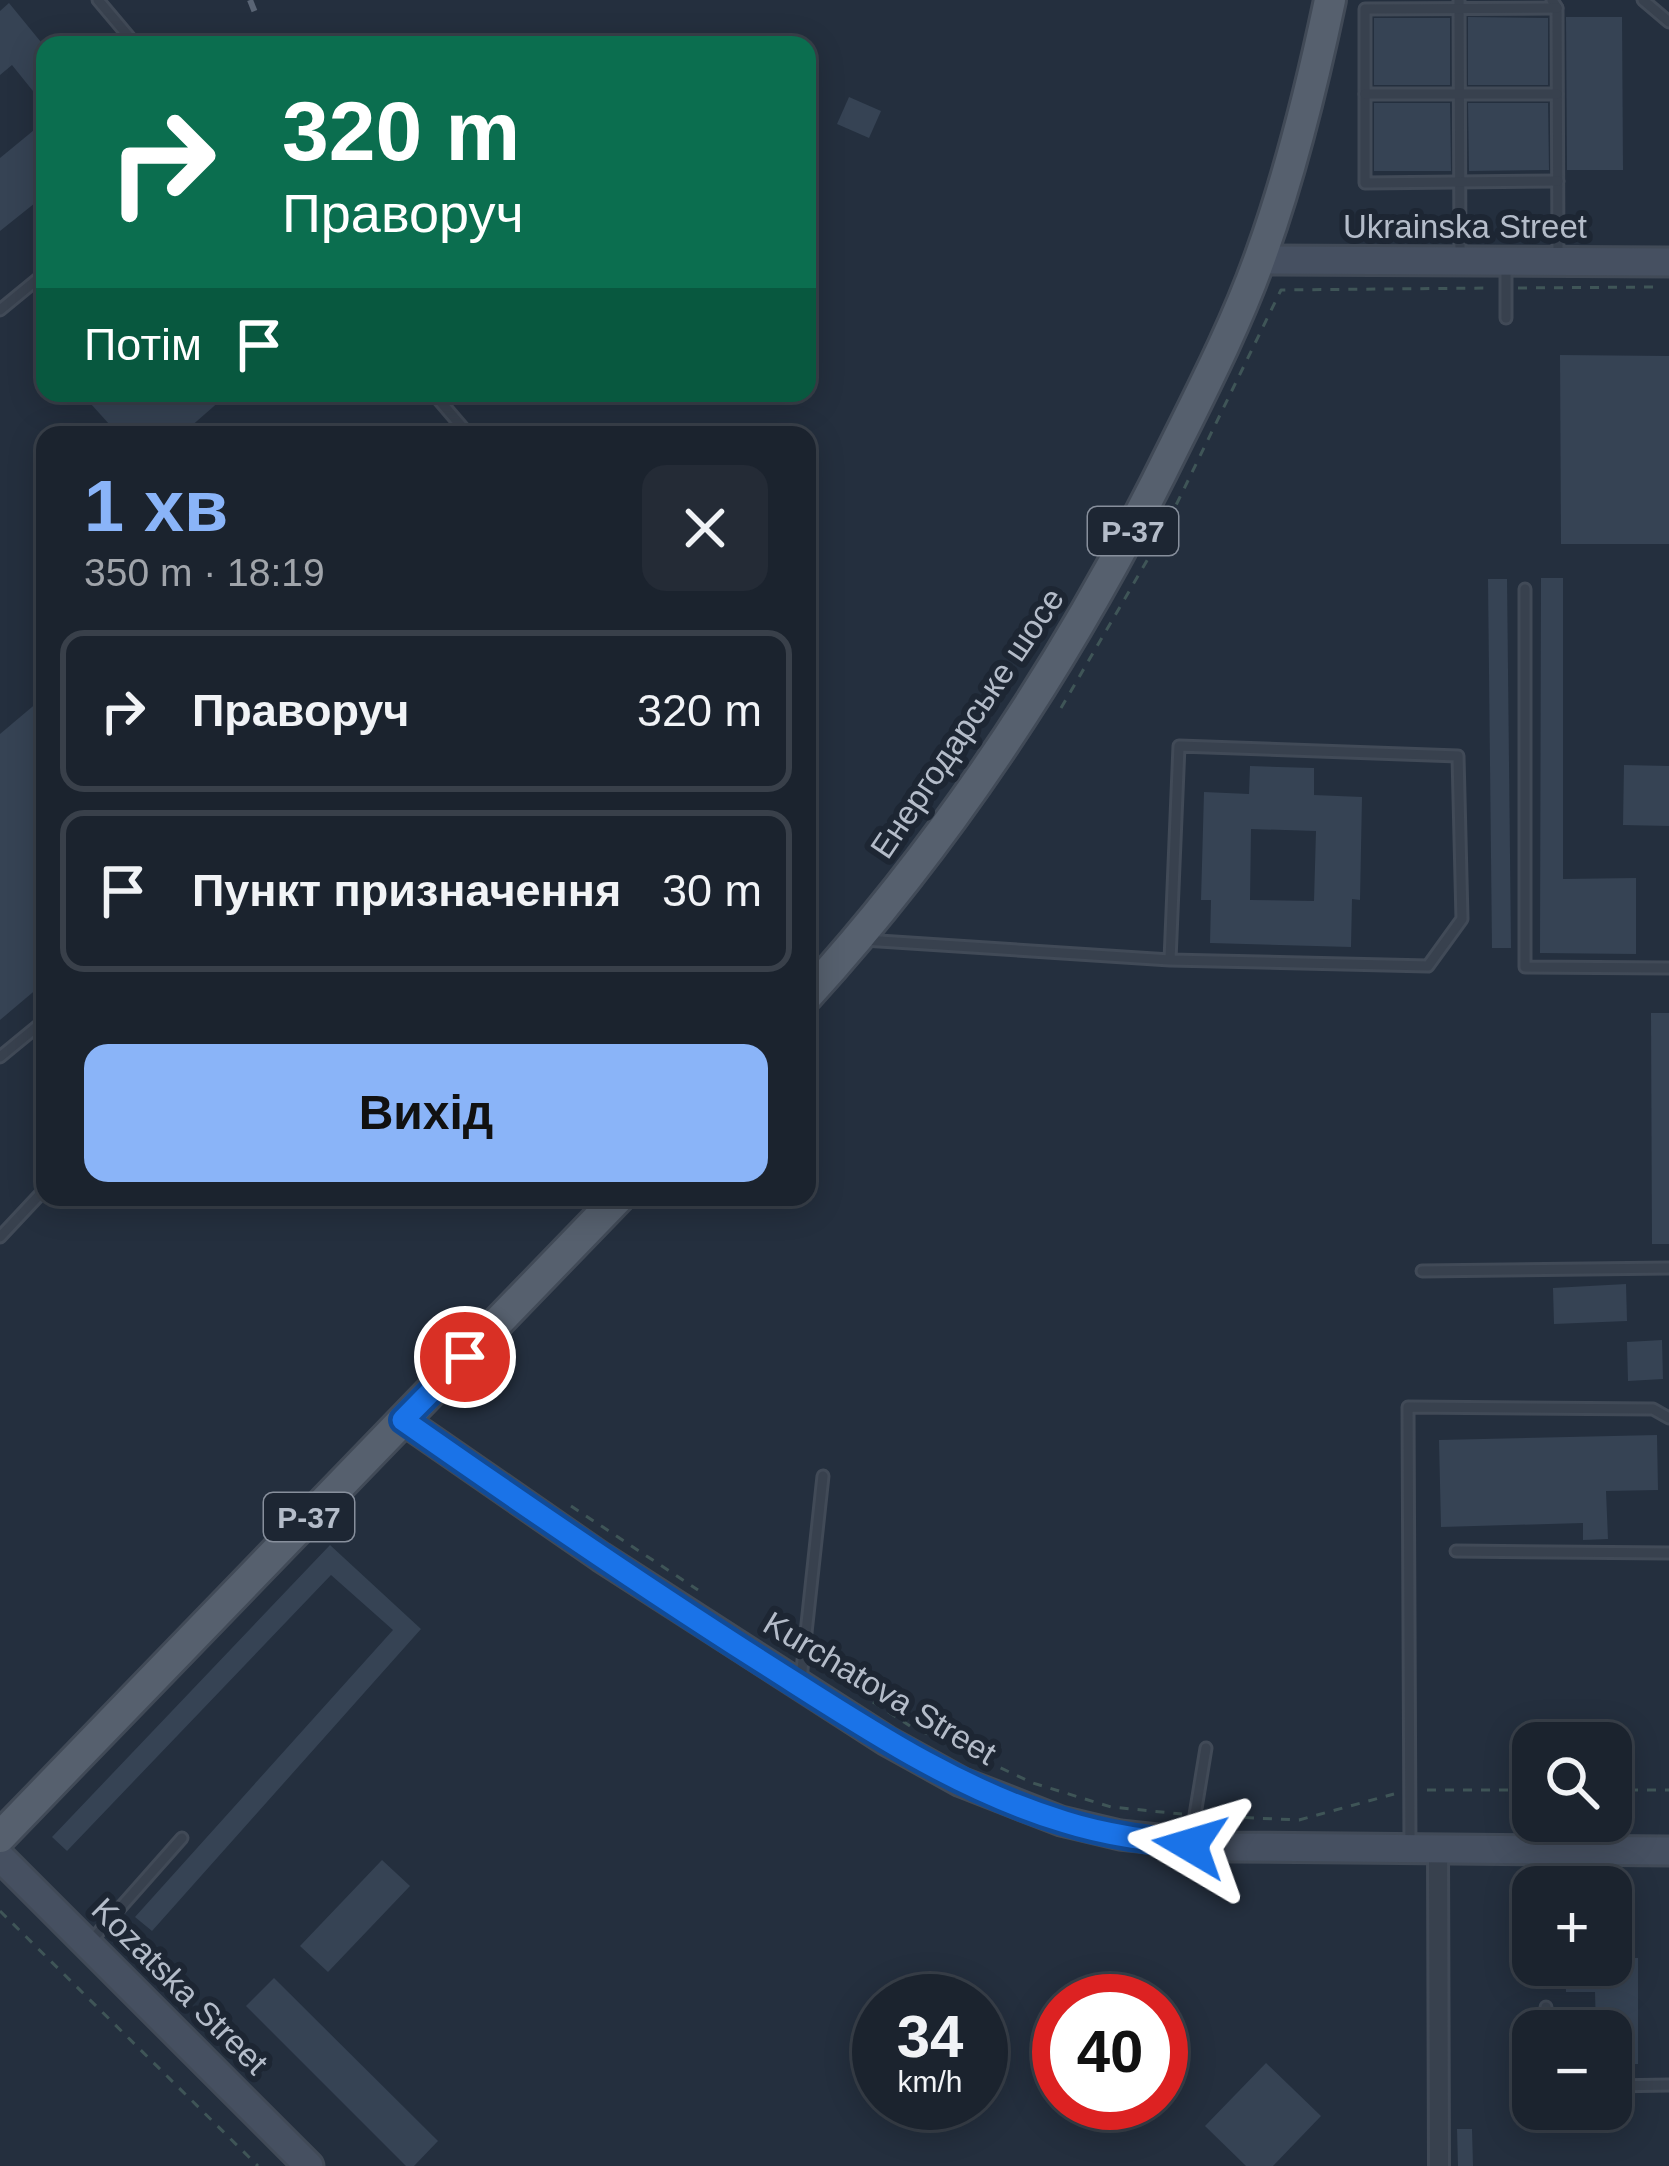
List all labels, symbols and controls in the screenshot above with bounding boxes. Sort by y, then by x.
icon: right [84,84,240,240]
text: 320 m [282,84,520,178]
text: Праворуч [282,183,524,243]
street label: Ukrainska Street [1343,208,1587,245]
icon: arrive [226,312,292,378]
text: Потім [84,319,202,370]
button: close [642,465,768,591]
text: 1 хв [84,466,228,546]
road number: Р-37 [1088,507,1178,555]
text: 350 m · 18:19 [84,551,325,594]
street label: Енергодарське шосе [863,581,1071,865]
icon: right [90,678,156,744]
text: Праворуч [192,685,409,736]
text: 320 m [637,685,762,736]
icon: arrive [90,858,156,924]
text: Пункт призначення [192,865,621,916]
text: 30 m [662,865,762,916]
button: Вихід [84,1044,768,1182]
pin [414,1306,516,1408]
icon: arrive [432,1324,498,1390]
road number: Р-37 [264,1493,354,1541]
street label: Kurchatova Street [757,1604,1003,1772]
map controls [1512,1722,1632,2130]
button: search [1512,1722,1632,1842]
position arrow [1127,1782,1253,1908]
button: + [1512,1866,1632,1986]
street label: Kozatska Street [85,1891,275,2081]
speed limit sign: 40 [1032,1974,1188,2130]
text: 34 [897,2003,963,2070]
button: − [1512,2010,1632,2130]
text: km/h [897,2065,963,2098]

